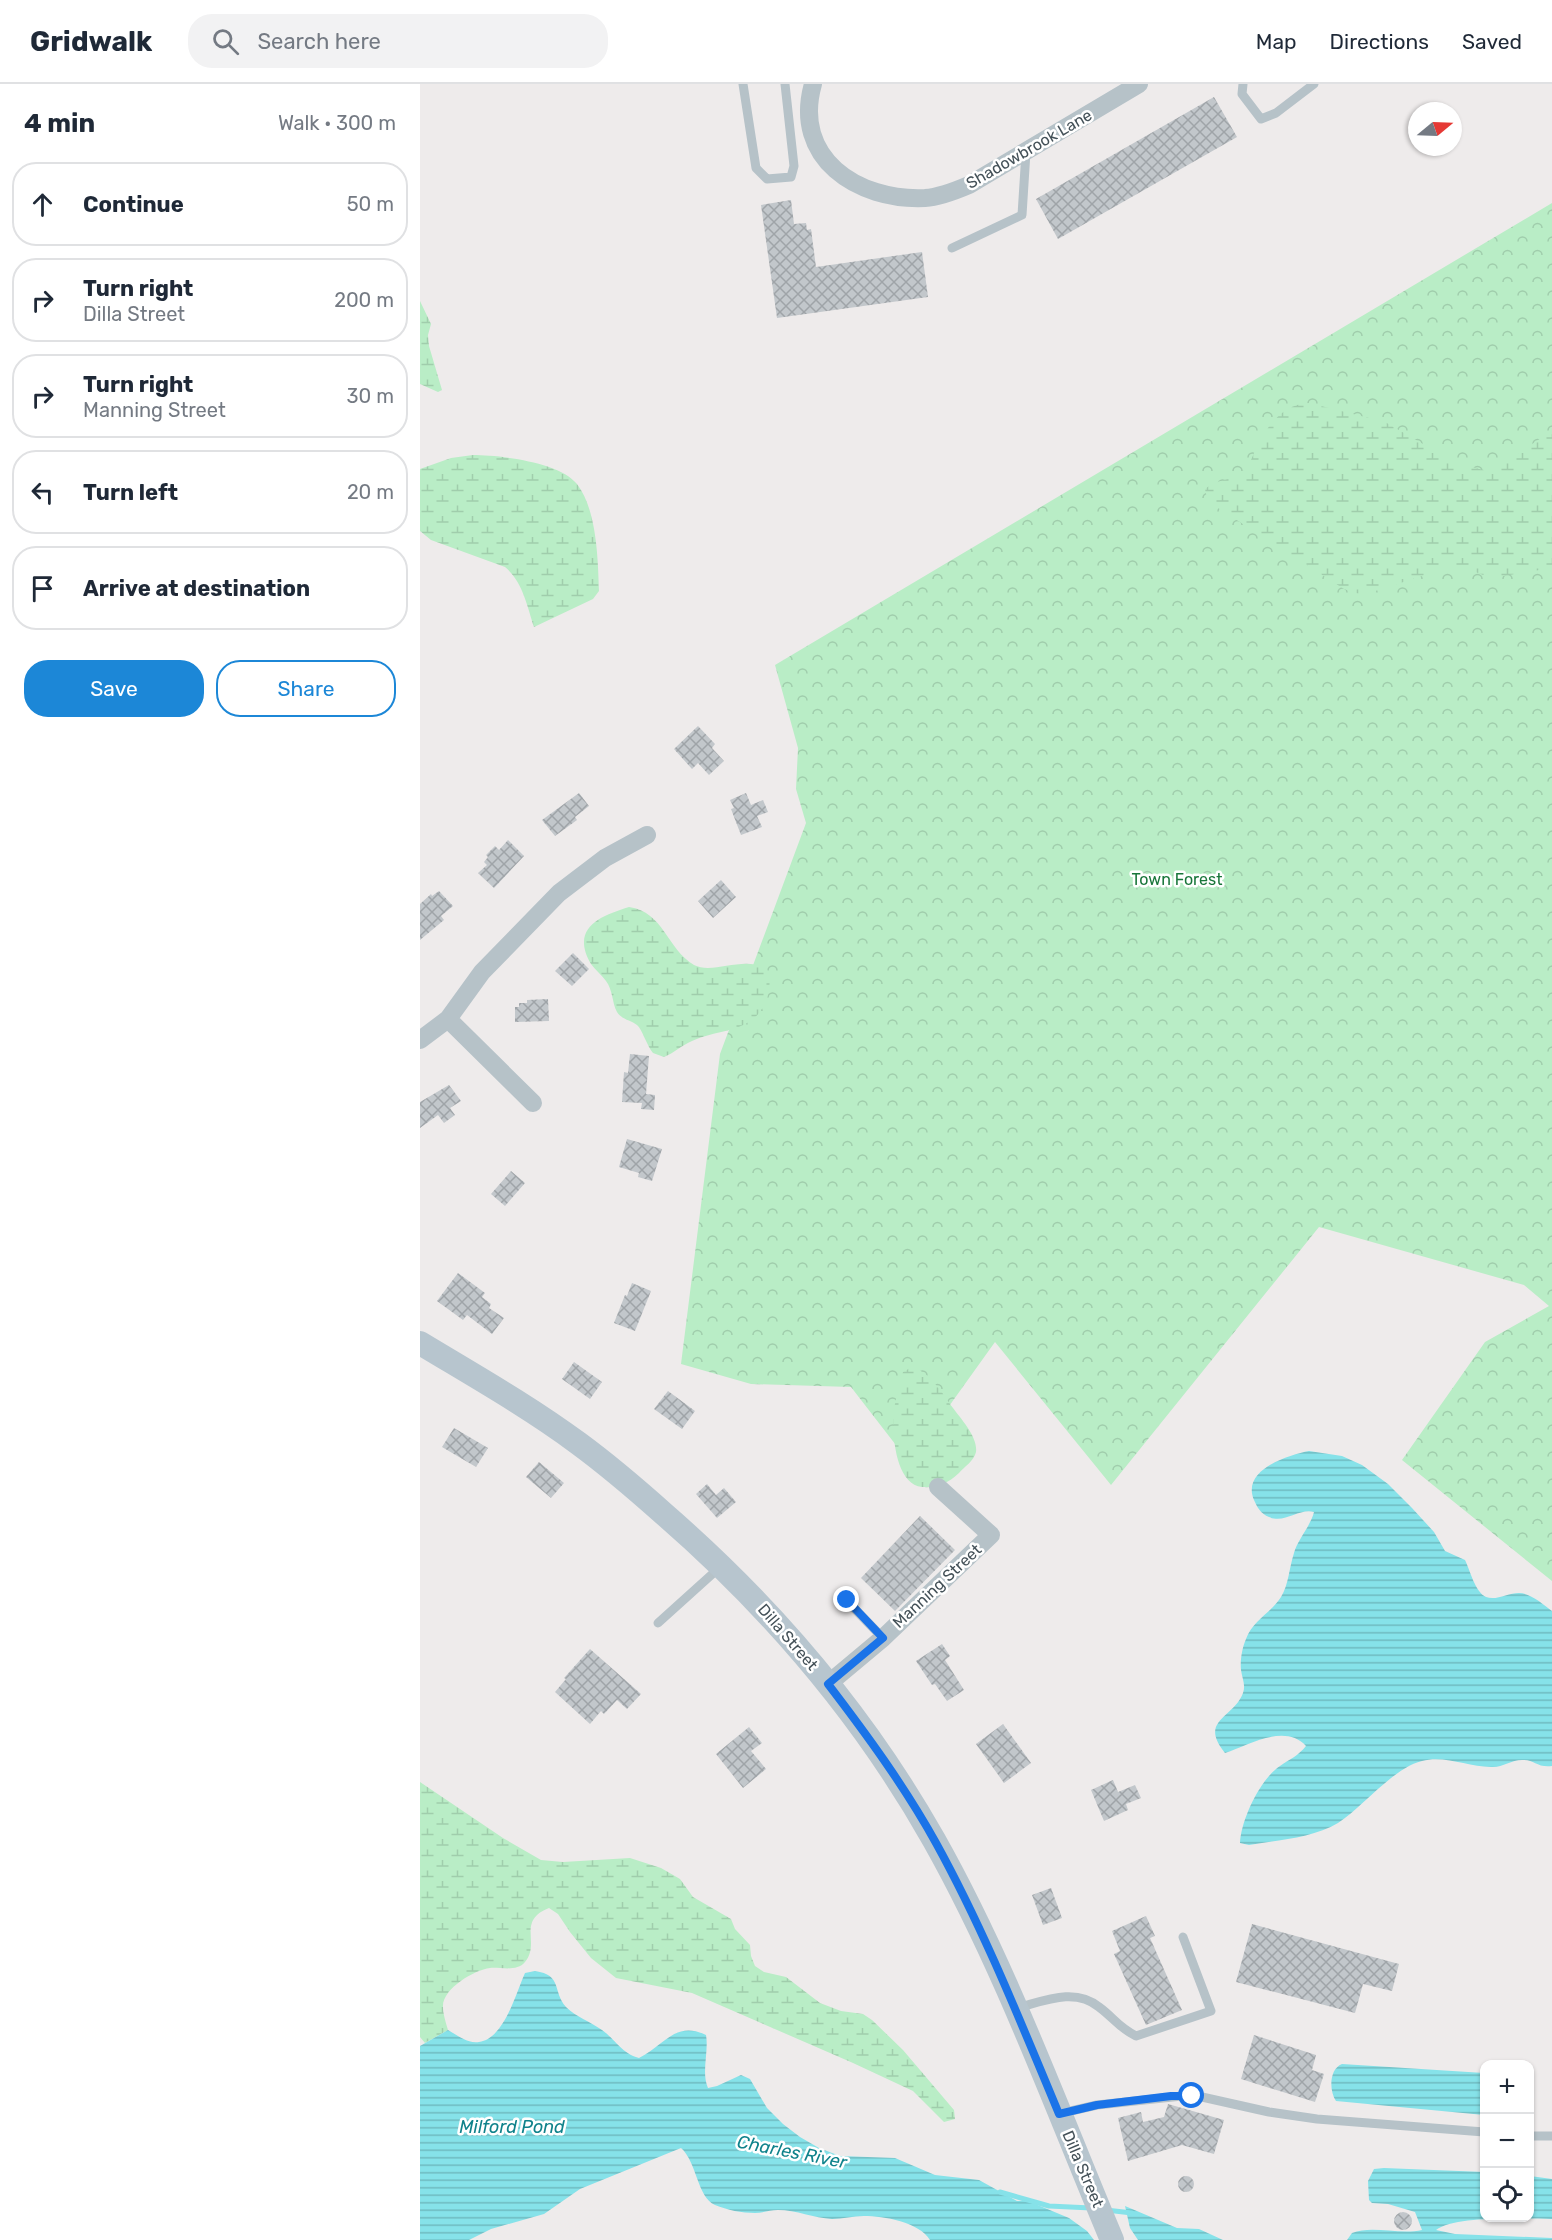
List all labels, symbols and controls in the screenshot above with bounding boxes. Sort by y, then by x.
search box [188,14,608,68]
text: Gridwalk [30,25,152,58]
icon: search [209,25,242,58]
text: Search here [257,28,381,55]
text: Map [1256,29,1297,54]
text: Directions [1330,29,1429,54]
text: Saved [1462,29,1522,54]
north arrow [1408,102,1462,156]
street label: Shadowbrook Lane [963,105,1095,193]
text: 4 min [24,108,95,139]
text: Walk · 300 m [278,111,396,135]
icon: ahead [26,188,59,221]
text: Continue [83,191,184,218]
text: 50 m [347,192,394,216]
text: Turn right [83,275,193,302]
icon: right [26,284,59,317]
text: 200 m [334,288,394,312]
text: Dilla Street [83,302,185,326]
text: Turn right [83,371,193,398]
icon: right [26,380,59,413]
text: 30 m [347,384,394,408]
text: Manning Street [83,398,226,422]
icon: left [26,476,59,509]
text: Turn left [83,479,178,506]
text: 20 m [347,480,394,504]
icon: arrive [26,572,59,605]
text: Arrive at destination [83,575,310,602]
button: Save [24,660,204,717]
button: Share [216,660,396,717]
park label: Town Forest [1132,870,1222,889]
street label: Manning Street [889,1540,985,1632]
route end [833,1586,859,1612]
street label: Dilla Street [754,1600,822,1674]
map controls [1480,2060,1534,2222]
button: + [1480,2060,1534,2114]
route start [1178,2082,1204,2108]
button: − [1480,2114,1534,2168]
water label: Milford Pond [459,2116,565,2138]
street label: Dilla Street [1058,2128,1108,2210]
water label: Charles River [735,2131,850,2174]
button: locate [1480,2168,1534,2222]

